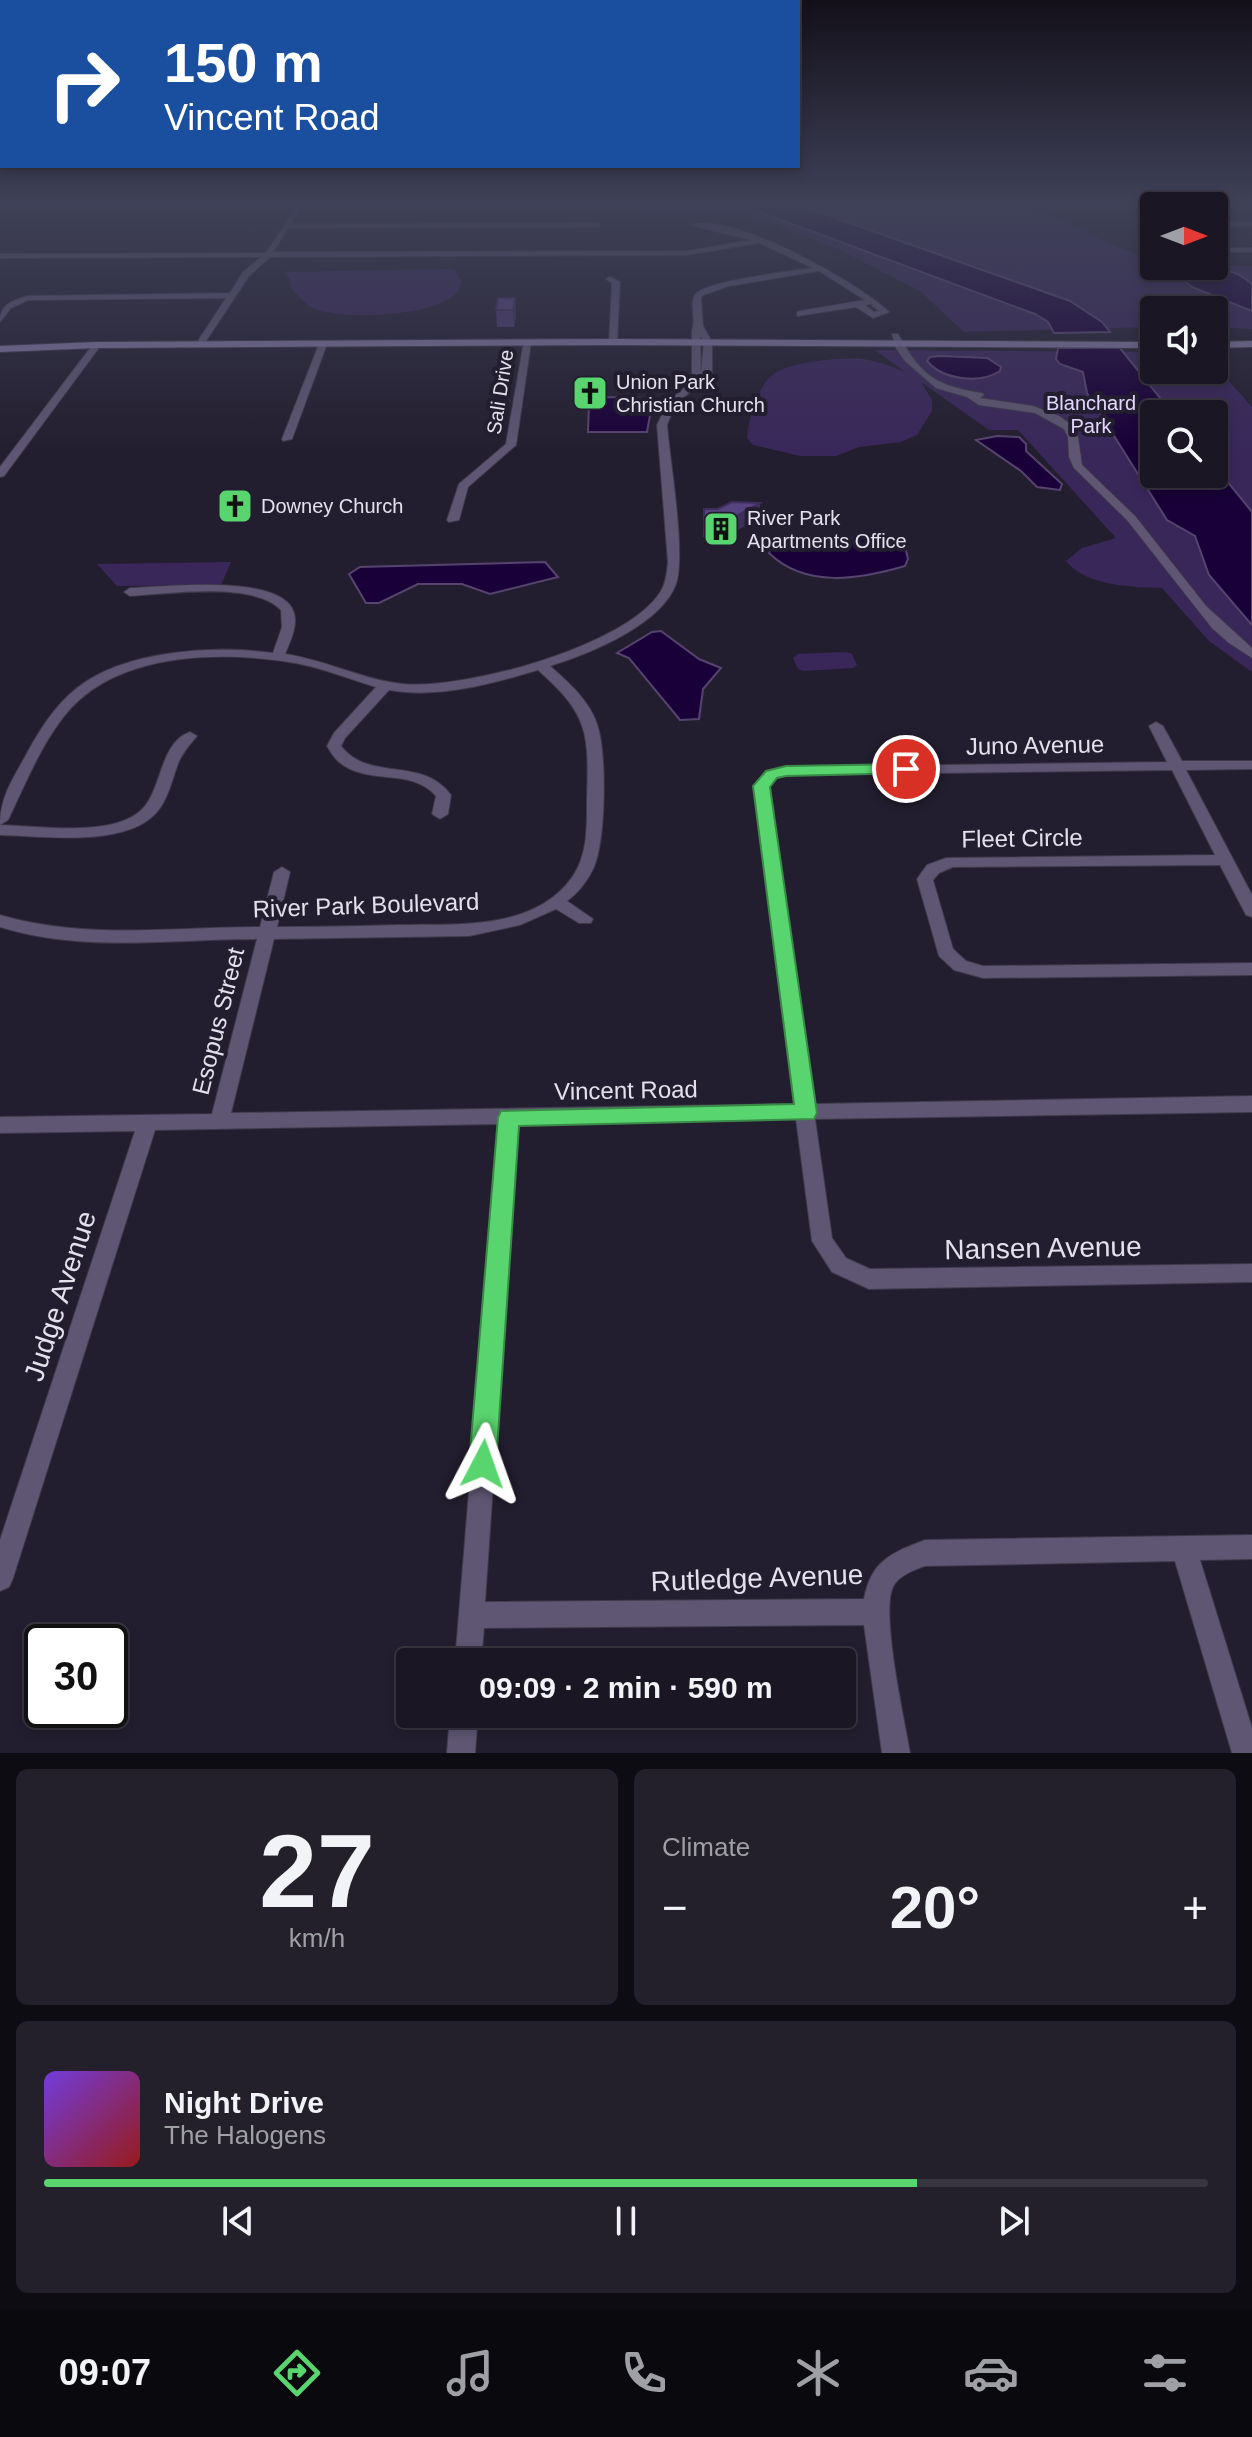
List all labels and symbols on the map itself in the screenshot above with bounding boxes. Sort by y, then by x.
north arrow [1140,192,1228,280]
street label: Sali Drive [482,348,518,436]
place label: Union Park Christian Church [616,371,765,416]
church icon: Union Park Christian Church [571,374,609,412]
park label: Blanchard Park [1046,392,1136,437]
church icon: Downey Church [216,487,254,525]
place label: Downey Church [261,495,403,517]
place label: River Park Apartments Office [747,507,907,552]
building icon: River Park Apartments Office [702,510,740,548]
street label: Juno Avenue [966,730,1104,760]
pin [872,735,940,803]
street label: Fleet Circle [961,823,1083,853]
street label: River Park Boulevard [252,888,480,922]
street label: Esopus Street [187,944,249,1097]
street label: Vincent Road [554,1075,698,1105]
street label: Judge Avenue [18,1207,102,1385]
street label: Nansen Avenue [944,1231,1142,1265]
position arrow [441,1422,525,1506]
street label: Rutledge Avenue [650,1559,864,1597]
speed limit sign: 30 [24,1624,128,1728]

